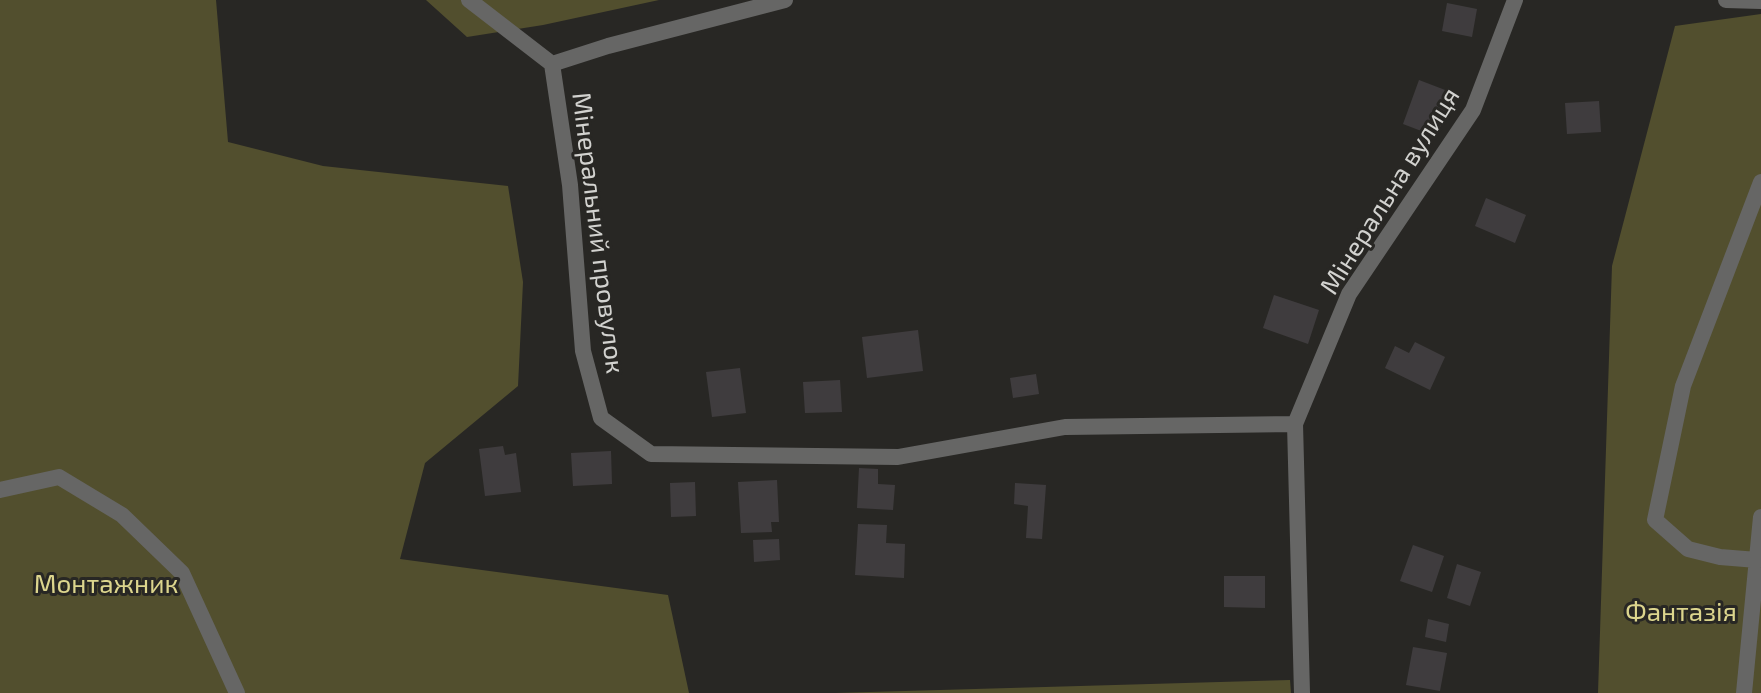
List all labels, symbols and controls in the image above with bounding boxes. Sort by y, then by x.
street label: Мінеральна вулиця [1314,82,1466,300]
street label: Мінеральний провулок [565,91,631,375]
park label: Монтажник [34,568,178,600]
park label: Фантазія [1625,596,1737,628]

